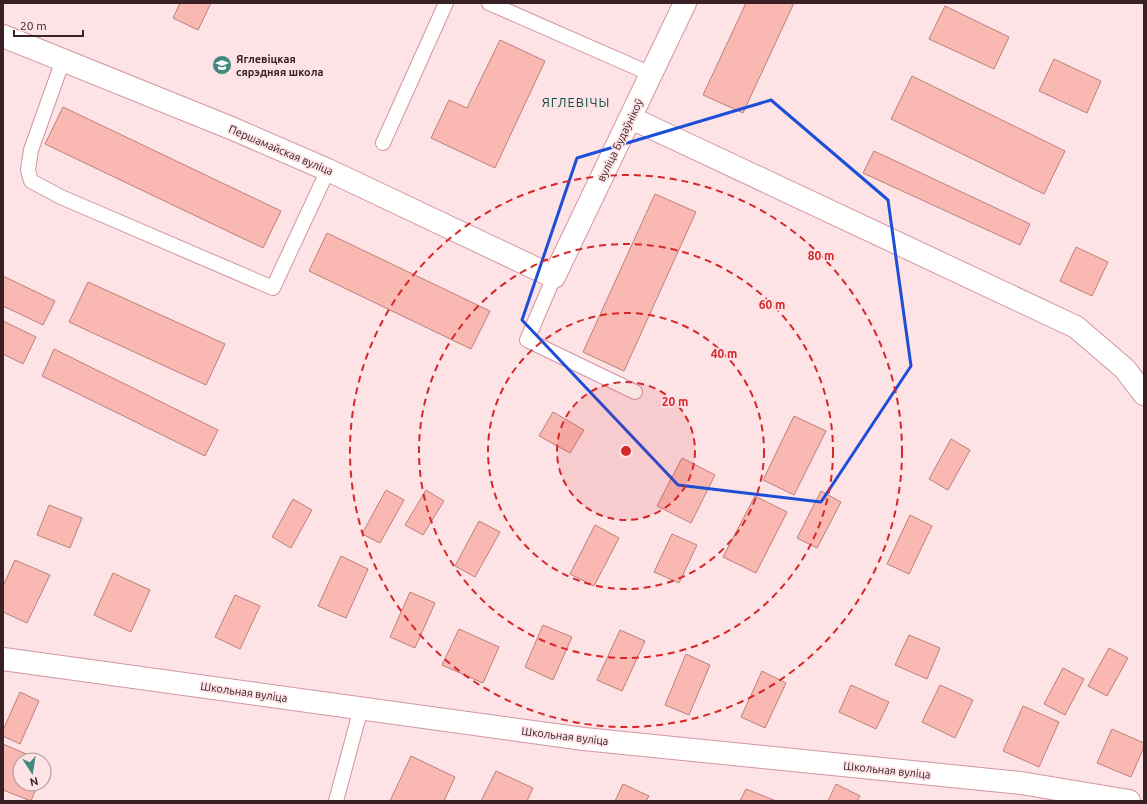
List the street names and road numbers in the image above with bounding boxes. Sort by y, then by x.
street label: вуліца Будаўнікоў [595,96,646,183]
street label: Першамайская вуліца [227,123,335,177]
street label: Школьная вуліца [200,680,288,704]
street label: Школьная вуліца [521,725,609,747]
street label: Школьная вуліца [843,759,931,781]

